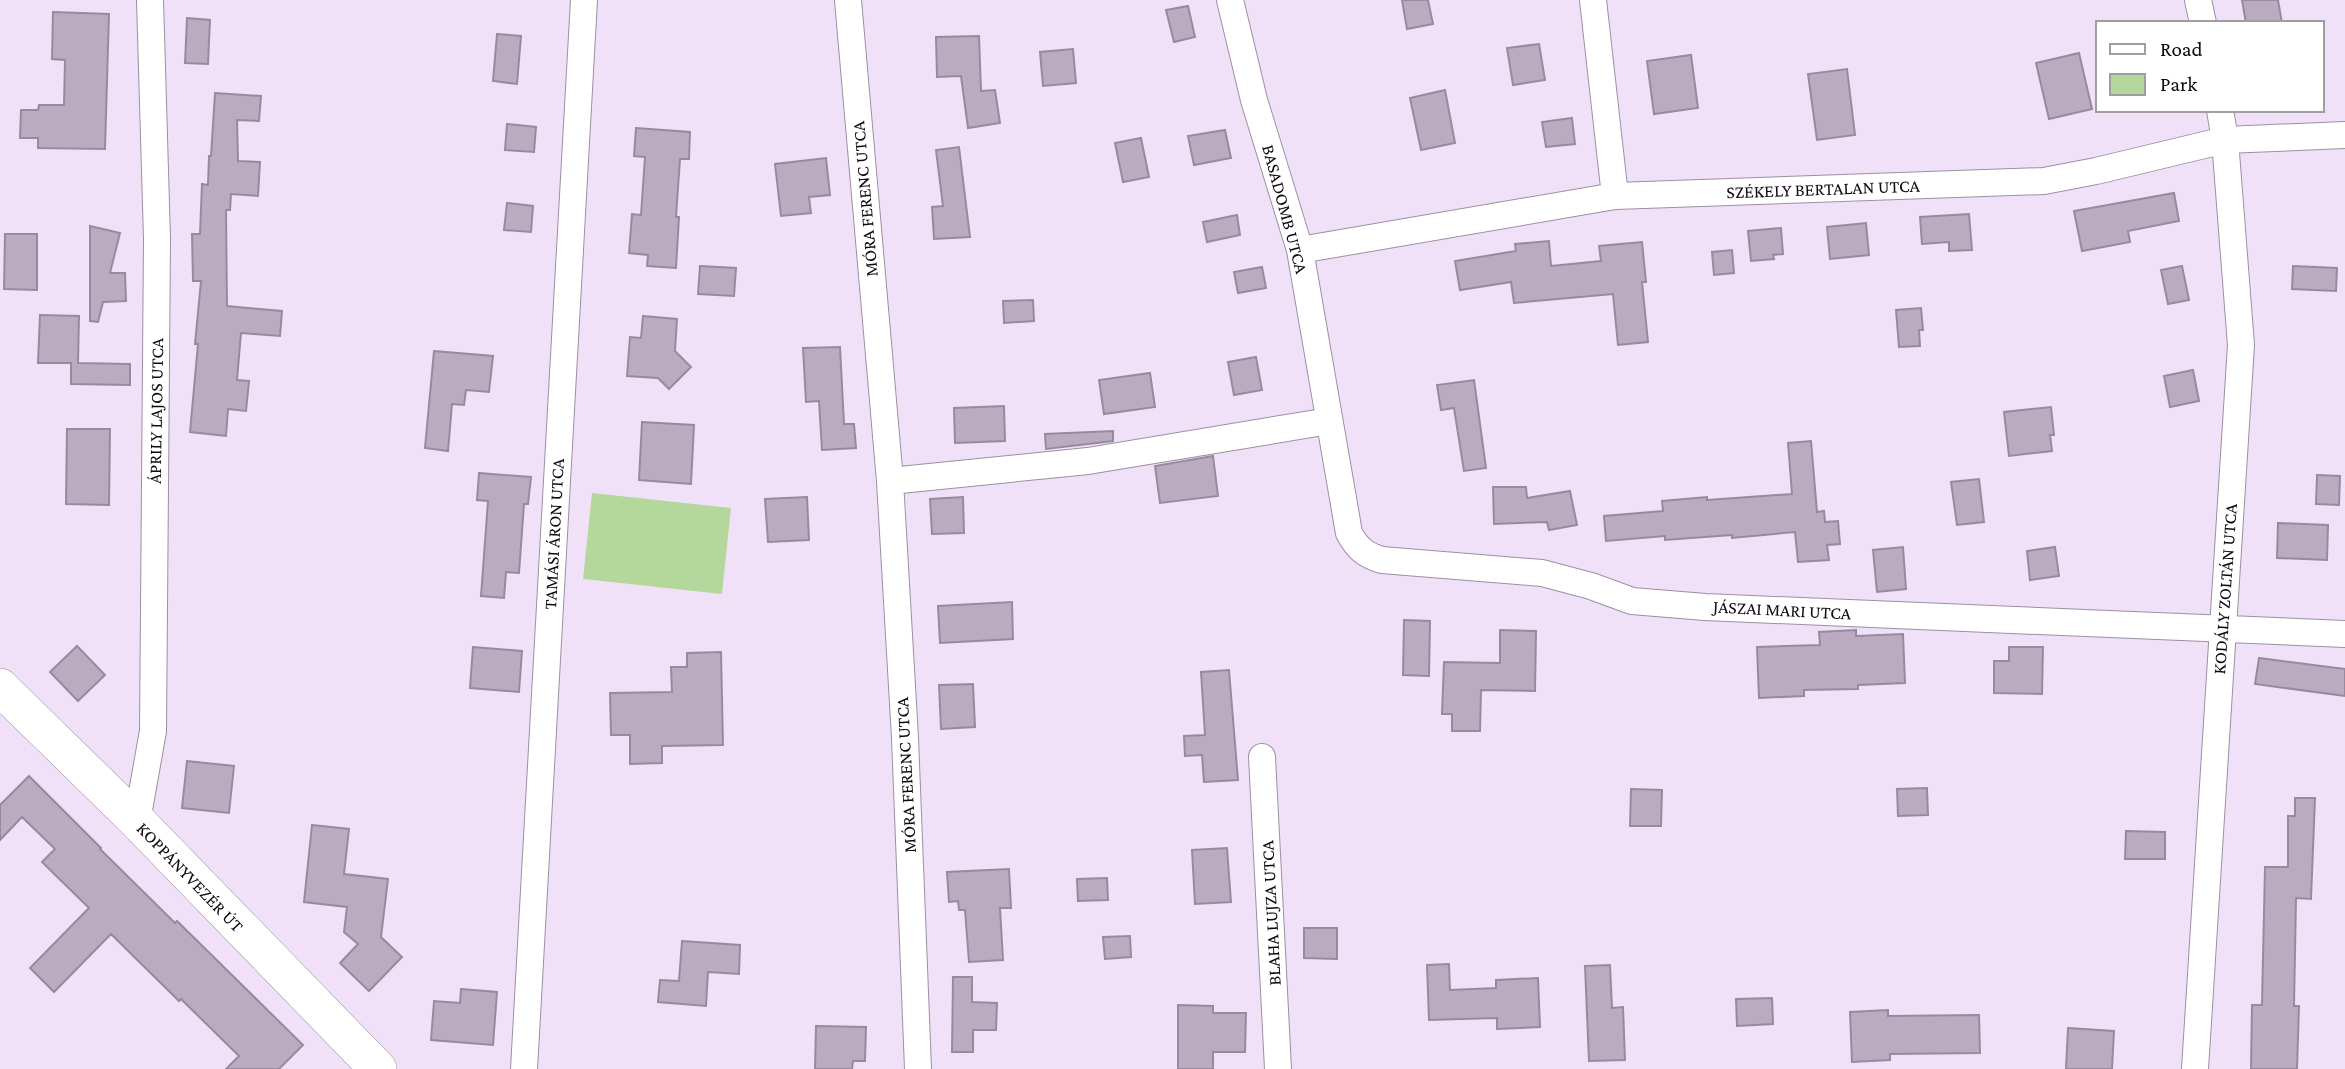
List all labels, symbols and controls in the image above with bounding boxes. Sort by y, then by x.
legend [2096,21,2324,112]
text: Road [2160,37,2203,61]
text: Park [2160,72,2197,96]
street label: MÓRA FERENC UTCA [848,120,882,278]
street label: BASADOMB UTCA [1258,142,1312,276]
street label: SZÉKELY BERTALAN UTCA [1726,176,1921,202]
street label: ÁPRILY LAJOS UTCA [145,337,167,484]
street label: TAMÁSI ÁRON UTCA [540,457,568,610]
street label: KODÁLY ZOLTÁN UTCA [2209,502,2241,675]
street label: JÁSZAI MARI UTCA [1710,596,1852,624]
street label: MÓRA FERENC UTCA [892,696,920,854]
street label: KOPPÁNYVEZÉR ÚT [133,818,248,936]
street label: BLAHA LUJZA UTCA [1257,839,1285,986]

